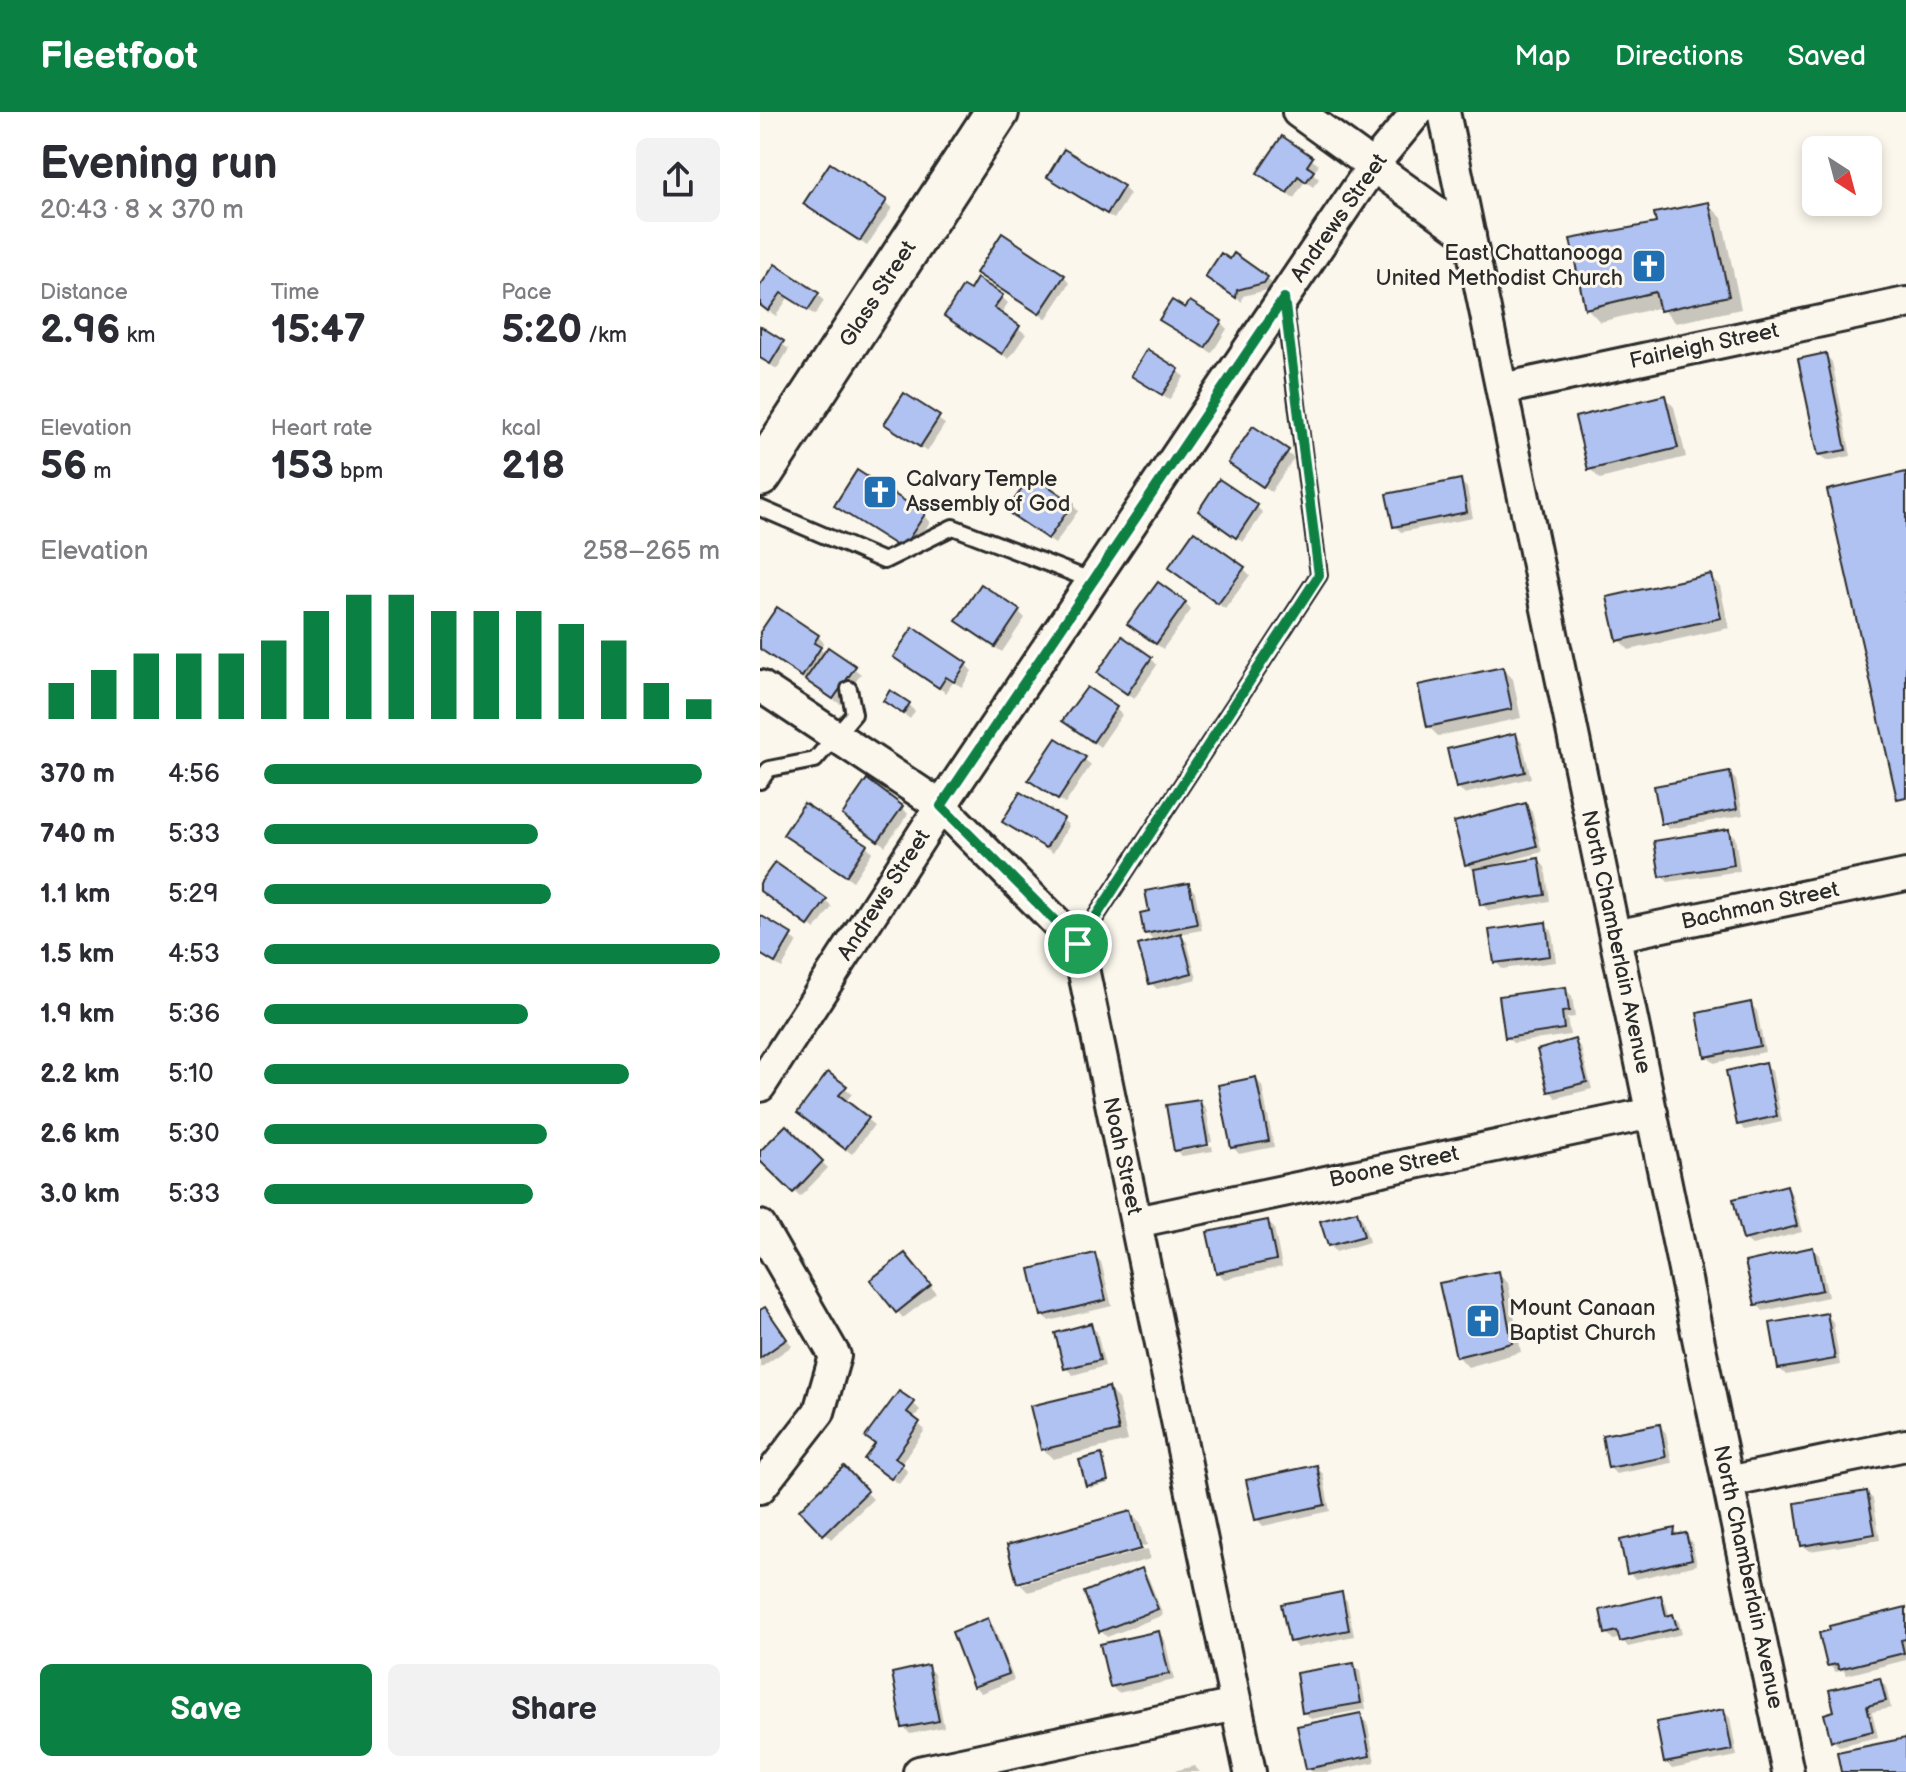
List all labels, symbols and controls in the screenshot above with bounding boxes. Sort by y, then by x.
text: Fleetfoot [40,34,198,79]
text: Map [1514,40,1571,73]
text: Directions [1615,40,1743,73]
text: Saved [1787,40,1866,73]
north arrow [1802,136,1882,216]
map controls [1802,136,1882,216]
text: Evening run [40,138,277,191]
button: share [636,138,720,222]
street label: Andrews Street [1285,148,1393,287]
text: 20:43 · 8 × 370 m [40,195,244,226]
street label: Glass Street [834,236,923,352]
place label: East Chattanooga United Methodist Church [1376,240,1623,292]
church icon: East Chattanooga United Methodist Church [1630,247,1668,285]
text: Distance [40,279,128,306]
text: Time [271,279,319,306]
text: Pace [501,279,552,306]
text: 2.96 [40,306,120,354]
text: 15:47 [271,306,366,354]
text: 5:20 [501,306,582,354]
street label: Fairleigh Street [1627,317,1781,375]
text: km [120,322,155,349]
text: /km [582,322,627,349]
text: Elevation [40,415,132,442]
text: Heart rate [271,415,372,442]
text: kcal [501,415,541,442]
text: 56 [40,442,87,490]
text: 153 [271,442,334,490]
text: 218 [501,442,565,490]
text: m [87,458,111,485]
text: bpm [334,458,383,485]
place label: Calvary Temple Assembly of God [906,466,1070,518]
church icon: Calvary Temple Assembly of God [861,473,899,511]
text: Elevation [40,536,148,567]
text: 258–265 m [583,536,720,567]
text: 370 m [40,759,115,790]
text: 4:56 [168,759,220,790]
street label: North Chamberlain Avenue [1575,808,1657,1076]
text: 740 m [40,819,115,850]
text: 5:33 [168,819,220,850]
street label: Andrews Street [832,824,936,965]
street label: Bachman Street [1679,876,1841,936]
text: 1.1 km [40,879,110,910]
text: 5:29 [168,879,219,910]
pin [1044,910,1112,978]
icon: arrive [1056,922,1100,966]
text: 1.5 km [40,939,115,970]
text: 4:53 [168,939,220,970]
text: 1.9 km [40,999,115,1030]
text: 5:36 [168,999,220,1030]
text: 2.2 km [40,1059,120,1090]
text: 5:10 [168,1059,214,1090]
street label: Noah Street [1096,1095,1148,1218]
text: 2.6 km [40,1119,120,1150]
text: 5:30 [168,1119,219,1150]
street label: Boone Street [1327,1140,1461,1194]
text: 3.0 km [40,1179,120,1210]
text: 5:33 [168,1179,220,1210]
place label: Mount Canaan Baptist Church [1509,1295,1656,1347]
church icon: Mount Canaan Baptist Church [1464,1302,1502,1340]
street label: North Chamberlain Avenue [1707,1443,1789,1711]
button: Save [40,1664,372,1756]
button: Share [388,1664,720,1756]

